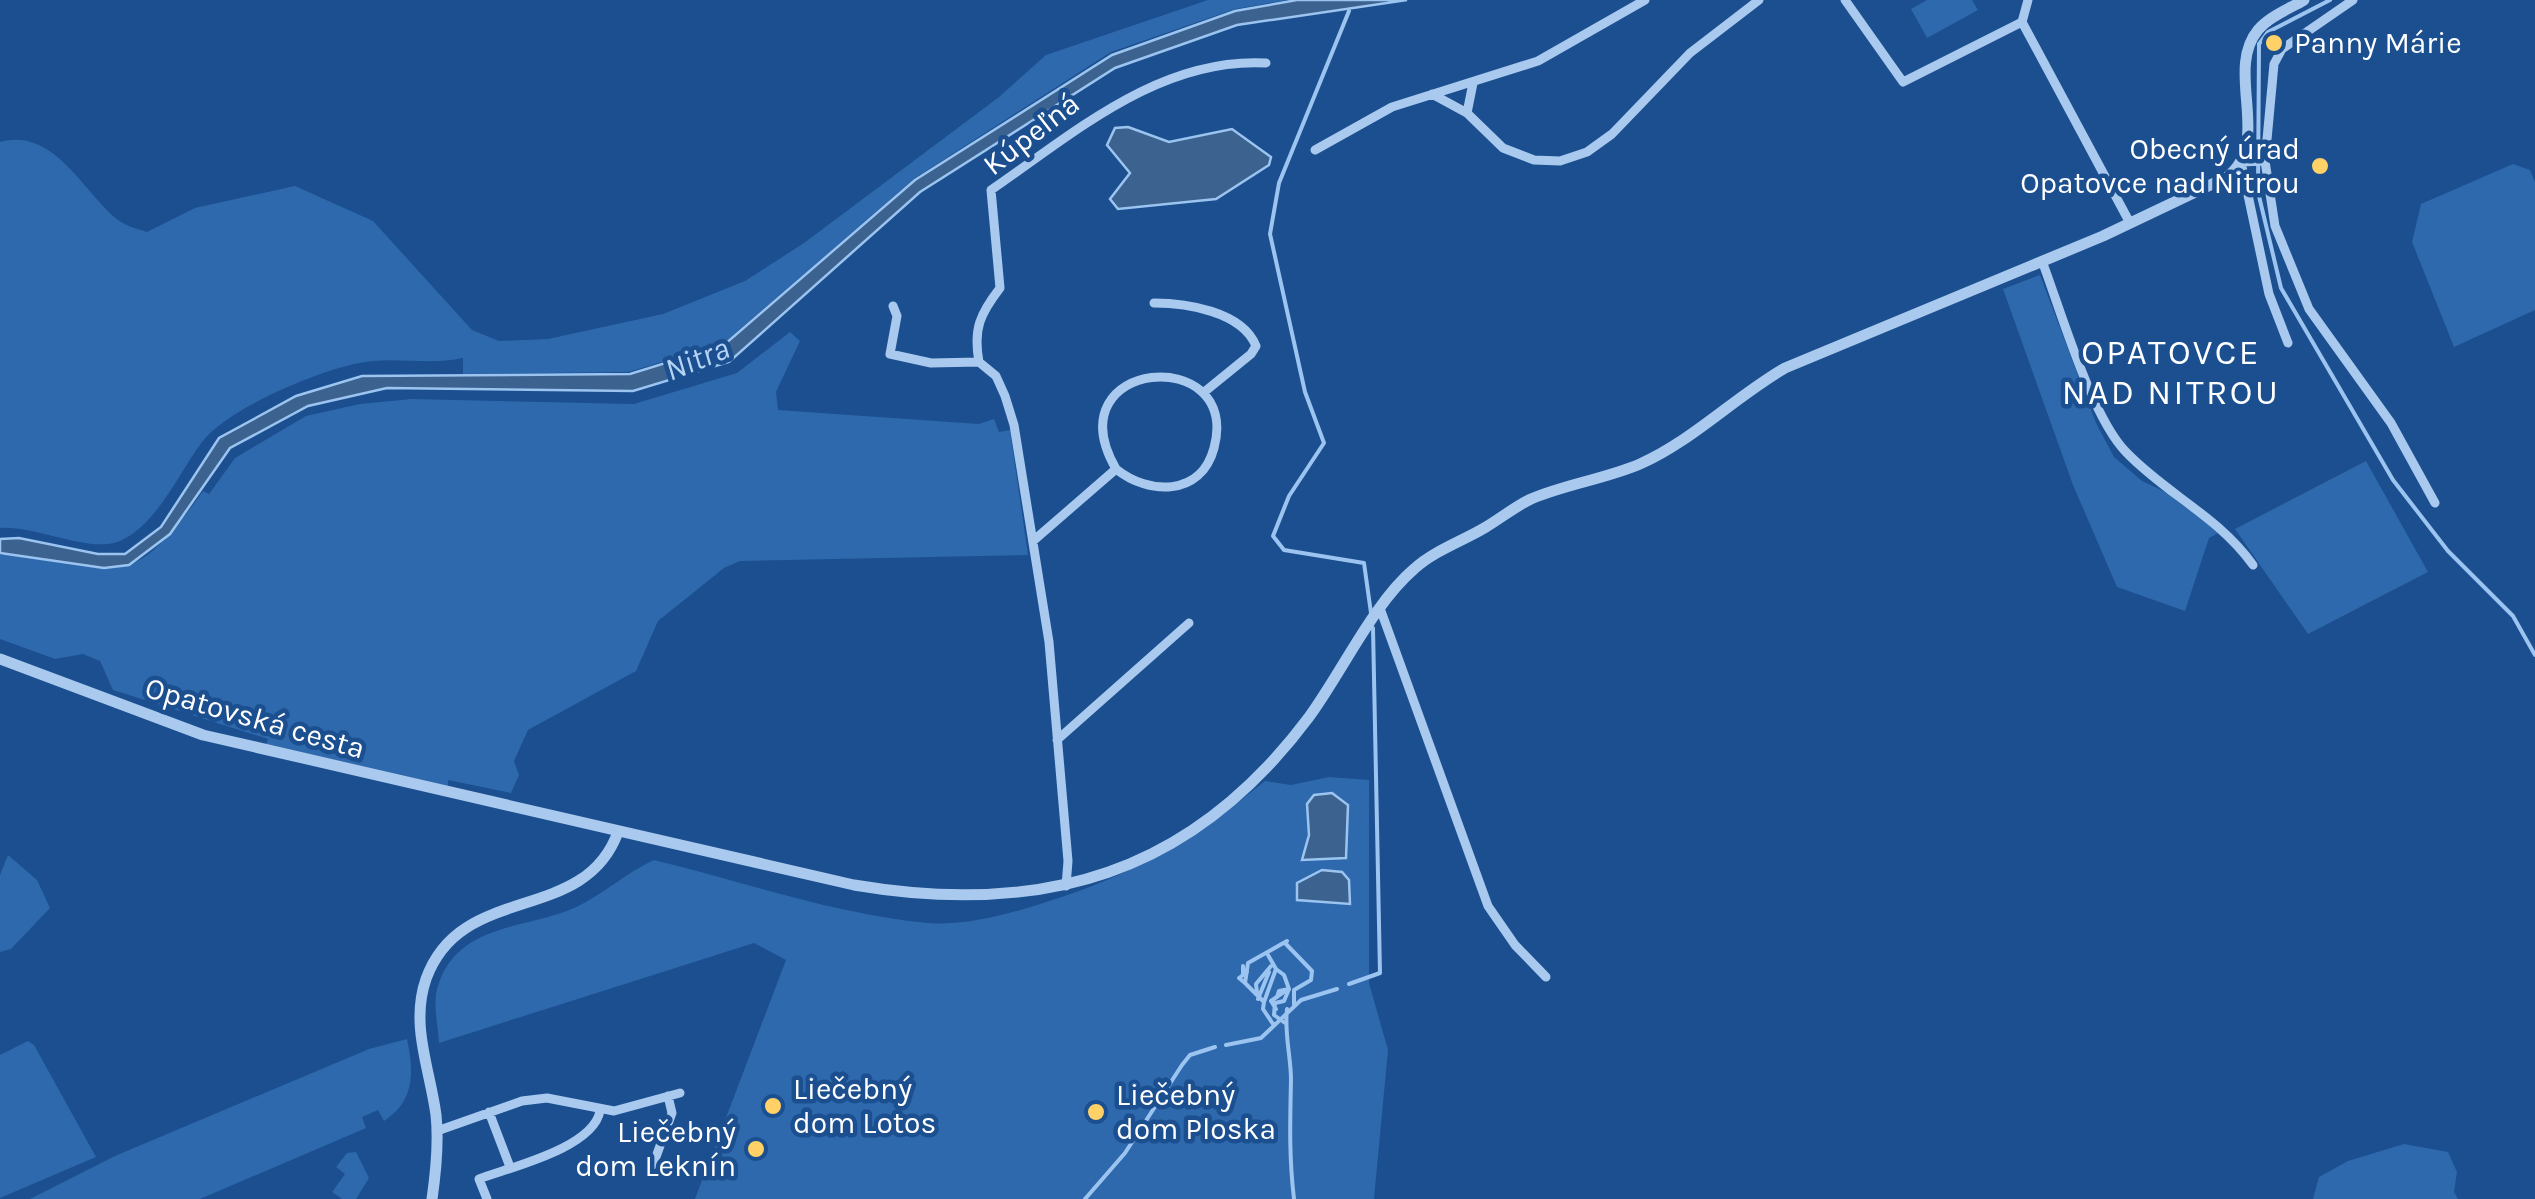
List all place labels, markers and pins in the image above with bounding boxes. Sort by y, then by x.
place label: Panny Márie [2294,25,2462,61]
marker: Panny Márie [2263,32,2285,54]
place label: Obecný úrad Opatovce nad Nitrou [2020,131,2300,201]
marker: Obecný úrad Opatovce nad Nitrou [2309,155,2331,177]
place label: Liečebný dom Lotos [793,1071,936,1141]
place label: Liečebný dom Ploska [1116,1077,1276,1147]
marker: Liečebný dom Lotos [762,1095,784,1117]
marker: Liečebný dom Ploska [1085,1101,1107,1123]
place label: Liečebný dom Leknín [575,1114,736,1184]
marker: Liečebný dom Leknín [745,1138,767,1160]

